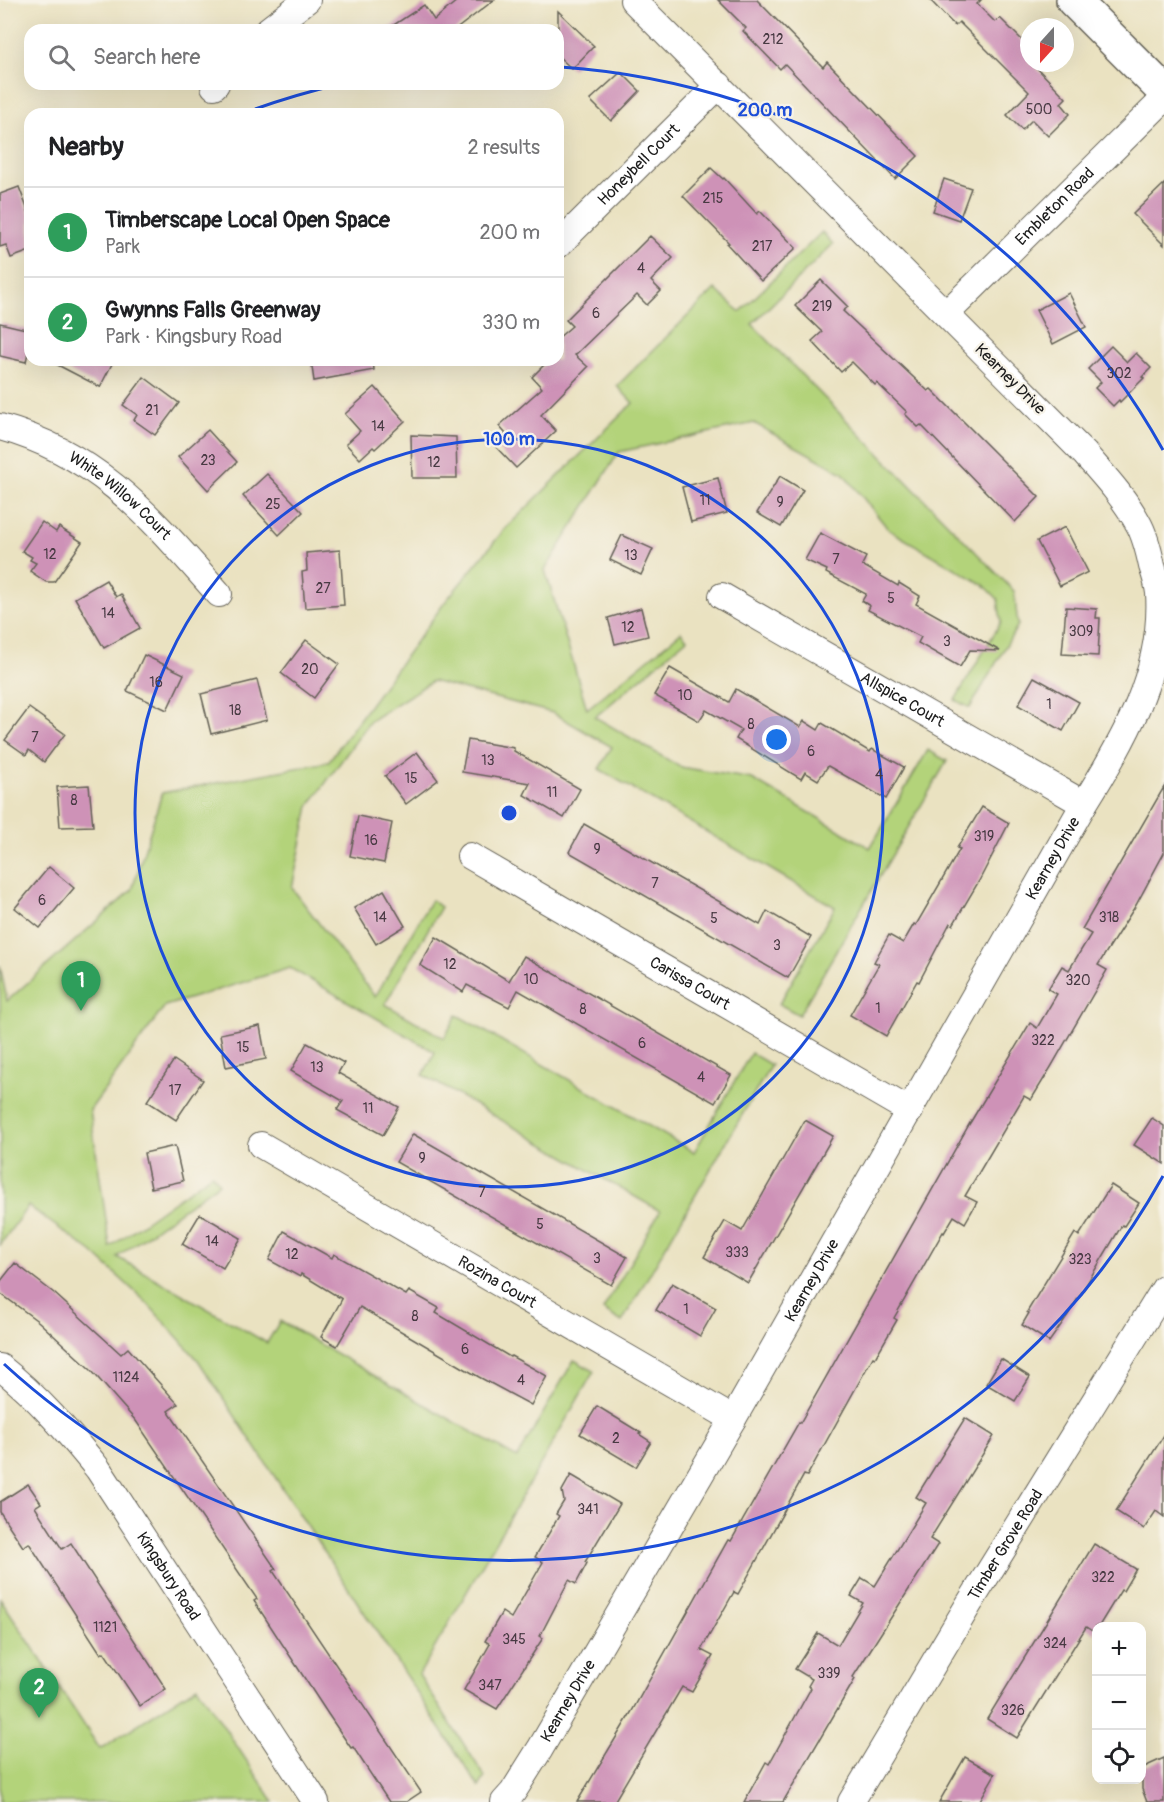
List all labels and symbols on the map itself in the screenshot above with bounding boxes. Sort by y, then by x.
north arrow [1020,18,1074,72]
house number: 212 [762,31,784,48]
text: 200 m [738,99,792,122]
house number: 500 [1026,101,1052,118]
street label: Honeybell Court [594,119,685,210]
street label: Embleton Road [1011,163,1099,250]
house number: 215 [703,190,723,207]
house number: 217 [752,238,773,255]
house number: 4 [637,260,645,277]
house number: 219 [812,298,832,315]
house number: 6 [592,305,600,322]
street label: Kearney Drive [970,339,1050,419]
house number: 302 [1106,365,1132,382]
house number: 21 [145,402,159,419]
house number: 14 [371,418,385,435]
text: 100 m [483,428,535,451]
street label: White Willow Court [65,447,176,544]
house number: 23 [200,452,216,469]
house number: 12 [427,454,441,471]
house number: 11 [700,492,710,509]
house number: 9 [776,494,784,511]
house number: 25 [265,496,281,513]
house number: 12 [43,546,57,563]
house number: 13 [624,547,638,564]
house number: 7 [832,551,840,568]
house number: 27 [315,580,331,597]
house number: 5 [887,590,895,607]
house number: 14 [101,605,115,622]
house number: 12 [621,619,635,636]
house number: 309 [1069,623,1093,640]
house number: 3 [943,633,951,650]
house number: 20 [301,661,319,678]
street label: Allspice Court [857,668,948,732]
house number: 16 [149,674,163,691]
house number: 10 [677,687,693,704]
house number: 1 [1046,696,1052,713]
house number: 18 [229,702,241,719]
house number: 8 [747,716,755,733]
your location [762,725,791,754]
house number: 7 [31,729,39,746]
house number: 6 [807,743,815,760]
house number: 13 [481,752,495,769]
house number: 4 [875,766,883,783]
house number: 15 [404,770,418,787]
house number: 11 [547,784,557,801]
house number: 8 [70,792,78,809]
centre of rings [499,803,519,823]
street label: Kearney Drive [1021,813,1085,903]
house number: 319 [974,828,994,845]
house number: 16 [364,832,378,849]
house number: 9 [593,841,601,858]
house number: 7 [651,875,659,892]
house number: 6 [38,892,46,909]
house number: 14 [373,909,387,926]
house number: 318 [1099,909,1119,926]
house number: 5 [710,910,718,927]
house number: 3 [773,937,781,954]
street label: Carissa Court [646,952,734,1015]
house number: 12 [443,956,457,973]
pin: 1 [62,962,100,1011]
house number: 10 [523,971,539,988]
house number: 320 [1065,972,1091,989]
house number: 1 [875,1000,881,1017]
house number: 8 [579,1001,587,1018]
house number: 322 [1031,1032,1055,1049]
house number: 6 [638,1035,646,1052]
house number: 15 [236,1039,250,1056]
house number: 13 [310,1059,324,1076]
house number: 4 [697,1069,705,1086]
house number: 17 [169,1082,182,1099]
house number: 11 [363,1100,373,1117]
house number: 9 [418,1150,426,1167]
house number: 7 [478,1184,486,1201]
house number: 5 [536,1216,544,1233]
house number: 14 [205,1233,219,1250]
street label: Kearney Drive [781,1235,844,1325]
house number: 333 [725,1244,749,1261]
house number: 12 [285,1246,299,1263]
house number: 3 [593,1250,601,1267]
street label: Rozina Court [454,1251,540,1313]
house number: 323 [1068,1251,1092,1268]
house number: 1 [683,1301,689,1318]
house number: 8 [411,1308,419,1325]
house number: 6 [461,1341,469,1358]
house number: 1124 [113,1369,139,1386]
house number: 4 [517,1372,525,1389]
house number: 2 [612,1430,620,1447]
street label: Timber Grove Road [964,1486,1047,1604]
house number: 341 [577,1501,599,1518]
street label: Kingsbury Road [132,1528,204,1624]
house number: 322 [1091,1569,1115,1586]
house number: 1121 [93,1619,117,1636]
house number: 345 [502,1631,526,1648]
house number: 324 [1043,1635,1067,1652]
street label: Kearney Drive [536,1656,600,1746]
house number: 339 [818,1665,840,1682]
pin: 2 [20,1668,58,1718]
house number: 347 [478,1677,502,1694]
house number: 326 [1001,1702,1025,1719]

